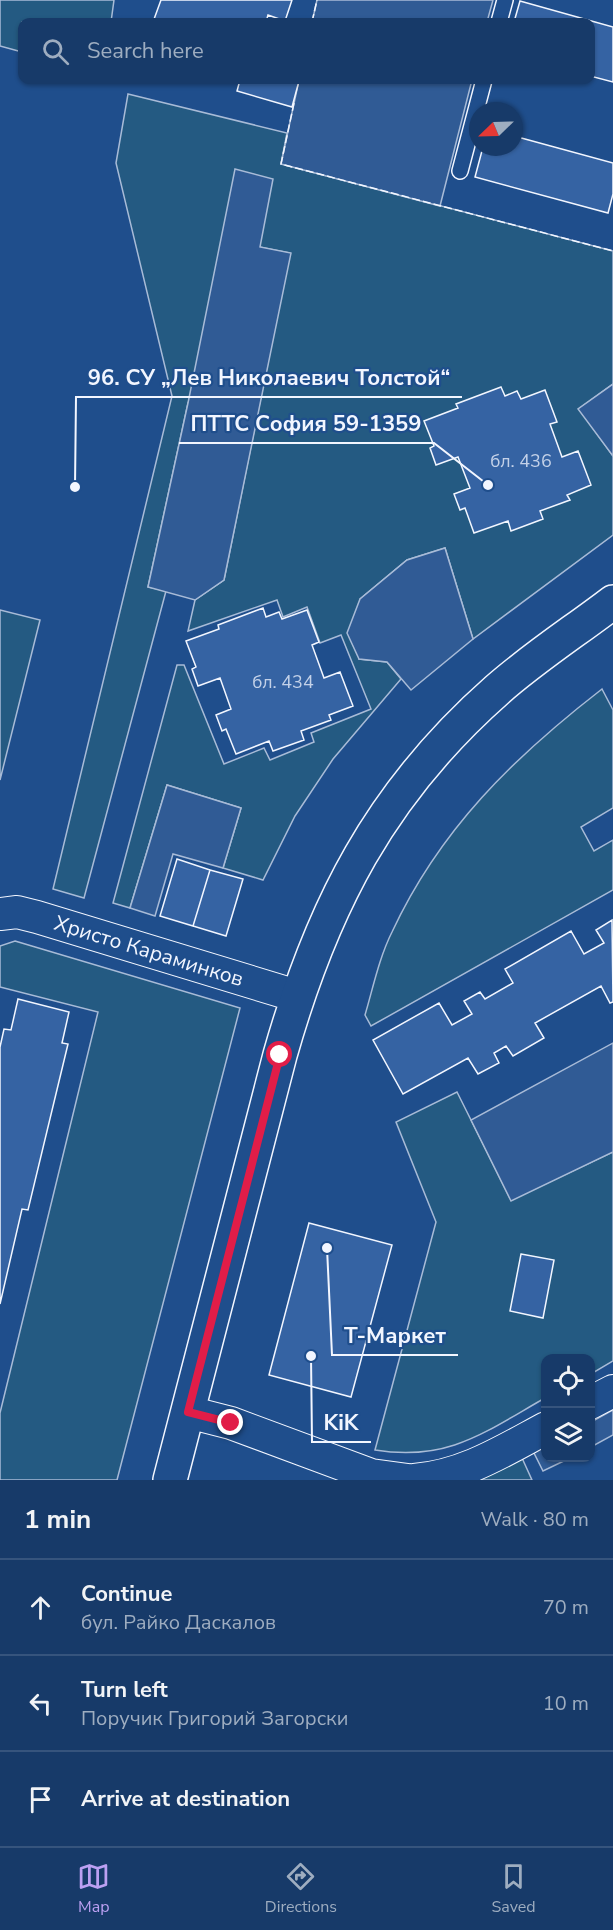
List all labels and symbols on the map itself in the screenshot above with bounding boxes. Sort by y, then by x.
north arrow [469,102,523,156]
callout: 96. СУ „Лев Николаевич Толстой“ [76,357,462,397]
text: 96. СУ „Лев Николаевич Толстой“ [88,363,450,393]
callout: ПТТС София 59-1359 [179,403,434,443]
text: ПТТС София 59-1359 [191,409,421,439]
house number: бл. 436 [490,449,552,473]
house number: бл. 434 [252,670,314,694]
street label: Христо Караминков [51,909,247,993]
route start [266,1041,292,1067]
callout: Т-Маркет [332,1315,458,1355]
text: Т-Маркет [344,1321,447,1351]
callout: KiK [312,1402,371,1442]
text: KiK [324,1408,360,1438]
route end [217,1409,243,1435]

